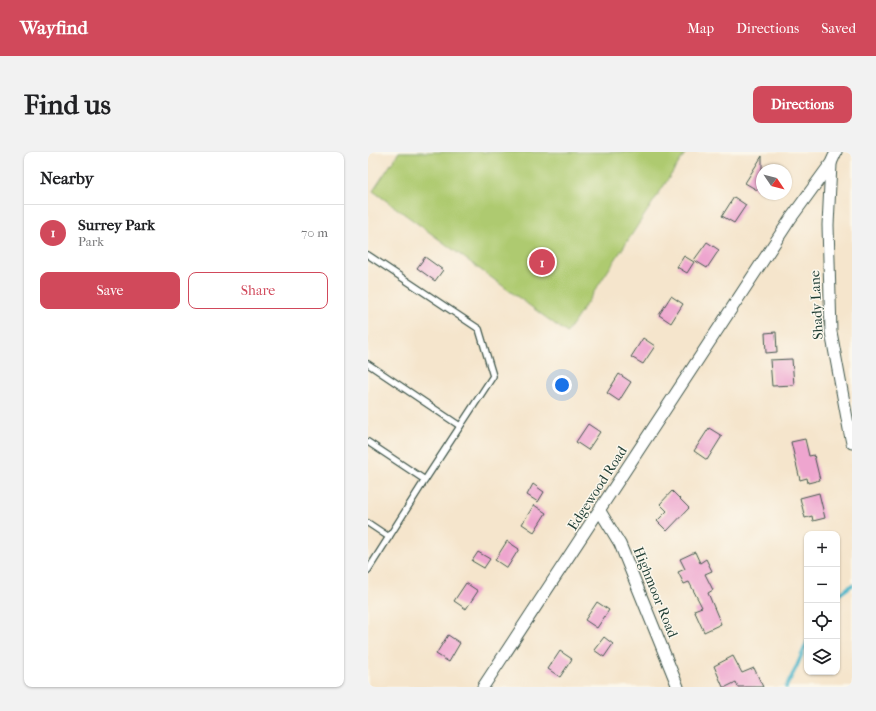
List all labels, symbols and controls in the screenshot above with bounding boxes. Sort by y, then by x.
text: Wayfind [20,17,88,39]
text: Map [687,20,714,37]
text: Directions [736,20,799,37]
text: Saved [821,20,856,37]
button: Directions [753,86,852,123]
text: Find us [24,88,111,121]
north arrow [756,164,792,200]
text: Nearby [40,168,94,188]
text: Surrey Park [78,216,155,234]
text: 1 [51,225,55,240]
text: 70 m [301,225,328,240]
text: Park [78,234,104,249]
pin: 1 [529,247,555,277]
street label: Shady Lane [806,270,827,340]
button: Save [40,272,180,309]
button: Share [188,272,328,309]
your location [552,375,572,395]
street label: Edgewood Road [564,443,631,533]
map controls [804,531,840,675]
button: + [804,531,840,567]
street label: Highmoor Road [630,544,682,640]
button: − [804,567,840,603]
button: locate [804,603,840,639]
button: layers [804,639,840,675]

